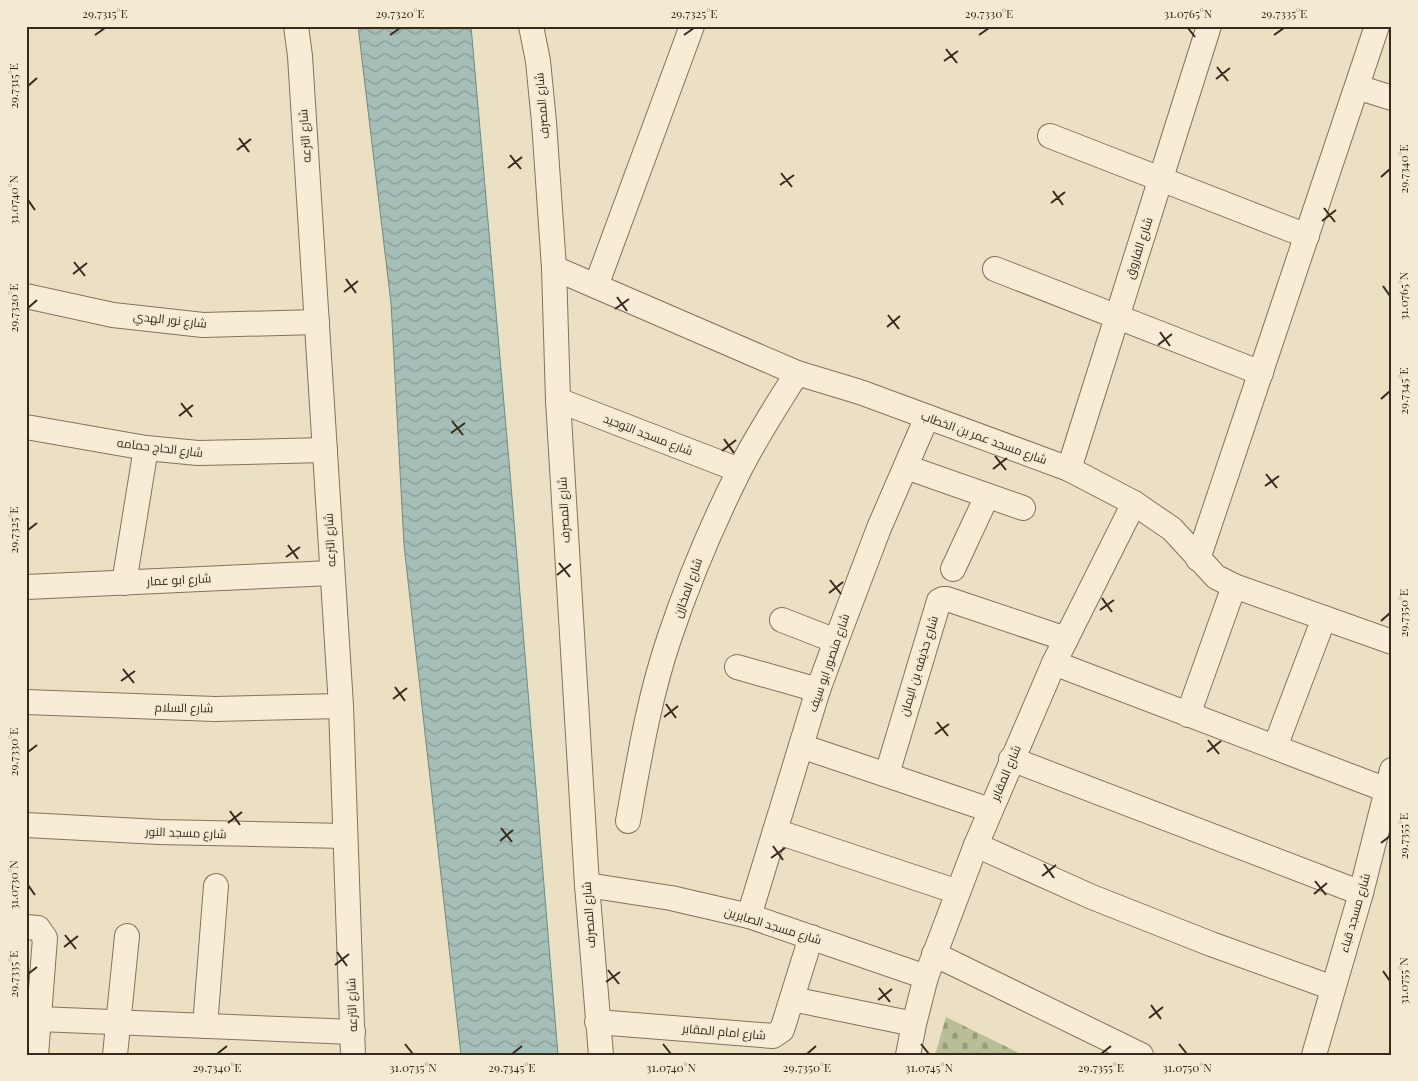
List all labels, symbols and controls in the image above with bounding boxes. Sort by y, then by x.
text: 29.7315°E [82,5,128,21]
text: 29.7320°E [375,5,425,21]
text: 29.7325°E [670,5,718,21]
text: 29.7330°E [965,5,1013,21]
text: 31.0765°N [1164,5,1213,21]
text: 29.7335°E [1261,5,1307,21]
text: 29.7315°E [5,63,21,109]
street label: شارع المصرف [530,72,553,140]
street label: شارع الترعه [294,108,315,164]
text: 29.7340°E [1395,144,1411,194]
text: 31.0740°N [5,175,21,225]
street label: شارع الفاروق [1121,215,1157,281]
text: 31.0765°N [1395,271,1411,320]
text: 29.7320°E [5,283,21,333]
street label: شارع نور الهدي [132,307,208,334]
text: 29.7345°E [1395,367,1411,415]
street label: شارع مسجد عمر بن الخطاب [919,407,1050,468]
street label: شارع مسجد التوحيد [601,410,695,459]
street label: شارع الحاج حمامه [116,434,204,461]
street label: شارع المصرف [553,476,574,544]
text: 29.7325°E [5,506,21,554]
street label: شارع الترعه [320,513,339,567]
street label: شارع المخازن [669,555,706,620]
street label: شارع ابو عمار [145,569,212,590]
text: 29.7350°E [1395,589,1411,637]
street label: شارع منصور ابو سيف [804,611,853,714]
street label: شارع حذيفه بن اليمان [895,613,942,718]
street label: شارع السلام [155,698,214,717]
text: 29.7330°E [5,728,21,776]
street label: شارع المقابر [986,742,1025,804]
text: 29.7355°E [1395,813,1411,859]
street label: شارع مسجد النور [144,823,227,842]
text: 31.0730°N [5,860,21,910]
street label: شارع مسجد قباء [1335,871,1374,955]
street label: شارع المصرف [578,881,599,949]
street label: شارع مسجد الصابرين [723,903,824,948]
text: 29.7335°E [5,951,21,997]
text: 31.0755°N [1395,957,1411,1005]
street label: شارع الترعه [342,978,361,1032]
street label: شارع امام المقابر [681,1019,767,1044]
text: 29.7340°E [192,1059,242,1075]
text: 31.0735°N [389,1059,437,1075]
text: 29.7345°E [488,1059,536,1075]
text: 31.0740°N [646,1059,696,1075]
text: 29.7350°E [783,1059,831,1075]
text: 31.0745°N [905,1059,953,1075]
text: 29.7355°E [1078,1059,1124,1075]
text: 31.0750°N [1162,1059,1212,1075]

